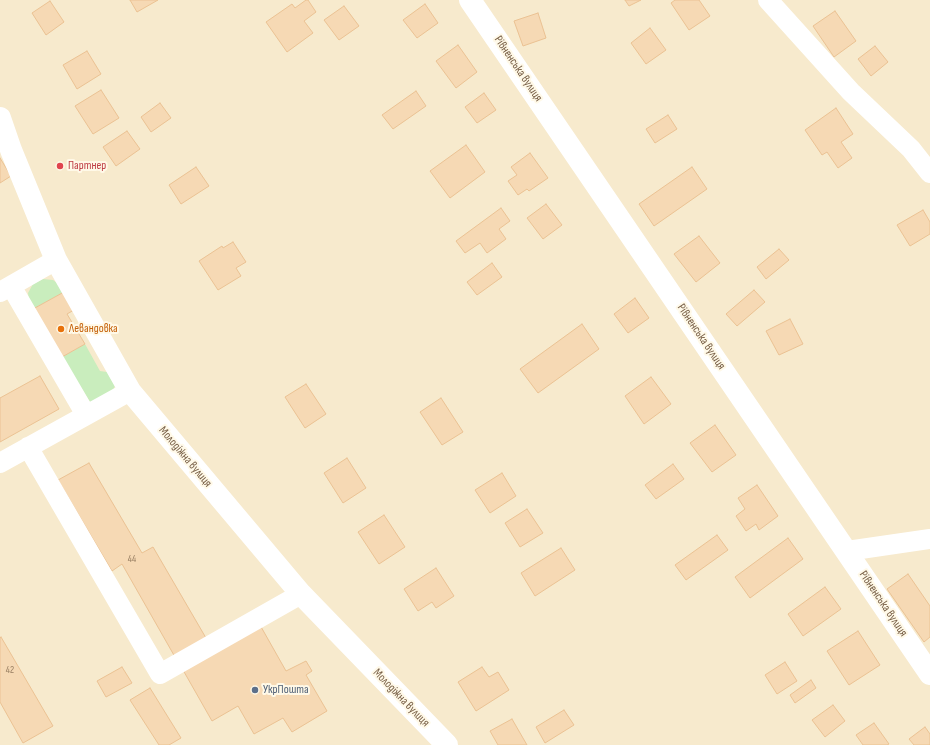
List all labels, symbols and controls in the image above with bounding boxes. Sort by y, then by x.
street label: Рівненська вулиця [491,33,545,105]
place label: Партнер [68,159,106,173]
marker: Партнер [55,161,65,171]
street label: Рівненська вулиця [674,301,728,373]
place label: Левандовка [69,322,118,336]
marker: Левандовка [56,324,66,334]
street label: Молодіжна вулиця [155,424,215,490]
house number: 44 [128,553,136,565]
street label: Рівненська вулиця [856,568,910,640]
house number: 42 [6,664,14,676]
street label: Молодіжна вулиця [370,666,432,730]
place label: УкрПошта [263,683,309,697]
marker: УкрПошта [250,685,260,695]

